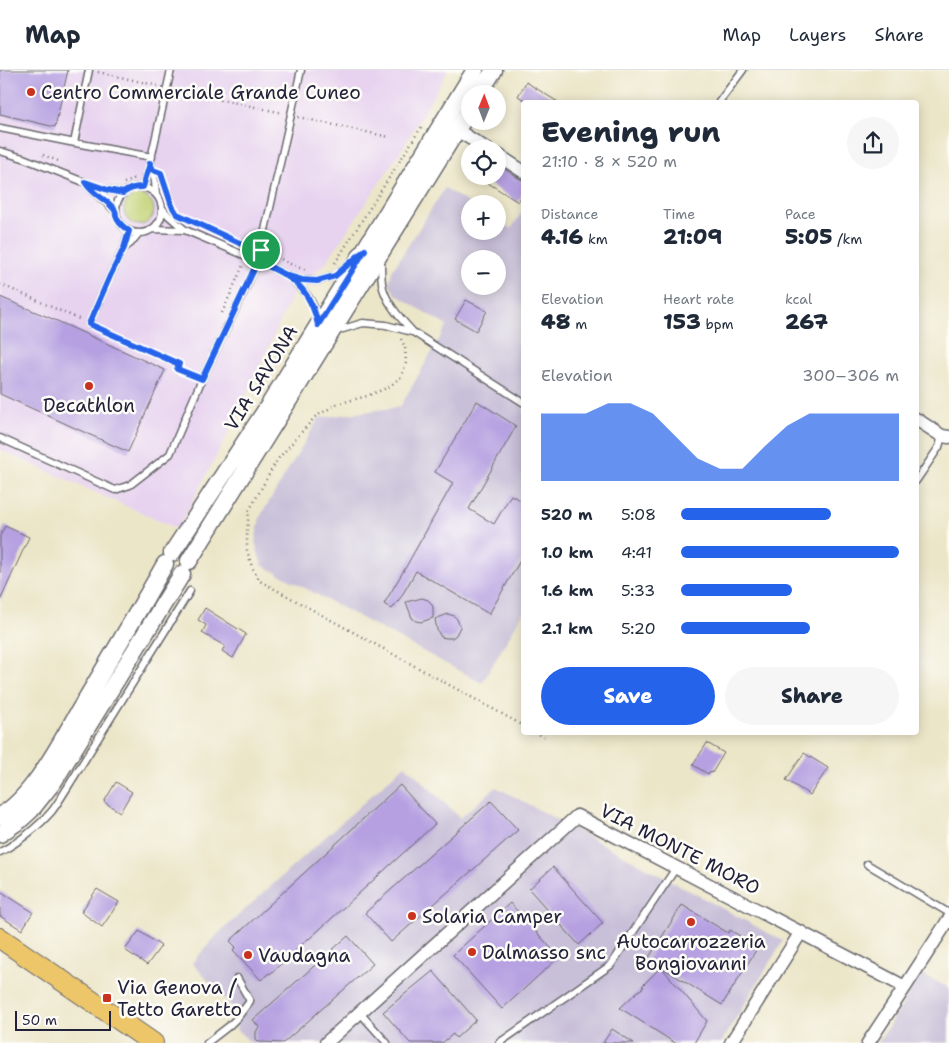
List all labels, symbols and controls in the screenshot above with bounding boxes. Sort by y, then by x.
text: Map [25,19,81,51]
text: Map [723,23,761,47]
text: Layers [789,23,846,47]
text: Share [874,23,924,47]
place label: Centro Commerciale Grande Cuneo [41,80,361,105]
north arrow [461,85,506,130]
map controls [461,85,506,295]
marker: Centro Commerciale Grande Cuneo [25,86,37,98]
text: Evening run [541,113,720,151]
button: share [847,117,899,169]
button: locate [461,140,506,185]
text: 21:10 · 8 × 520 m [541,151,677,172]
button: + [461,195,506,240]
text: Distance [541,205,598,223]
text: Time [663,205,695,223]
text: Pace [785,205,816,223]
text: 4.16 [541,223,583,251]
text: 21:09 [663,223,722,251]
text: 5:05 [785,223,832,251]
pin [240,229,282,271]
text: km [583,230,608,248]
text: /km [832,230,862,248]
icon: arrive [247,236,275,264]
button: − [461,250,506,295]
text: Elevation [541,290,604,308]
text: Heart rate [663,290,734,308]
text: kcal [785,290,812,308]
text: 48 [541,308,570,336]
text: 153 [663,308,701,336]
text: 267 [785,308,828,336]
text: m [570,315,587,333]
text: bpm [701,315,734,333]
street label: VIA SAVONA [219,320,303,435]
text: Elevation [541,365,613,386]
text: 300–306 m [802,365,899,386]
marker: Decathlon [83,380,95,392]
place label: Decathlon [43,393,135,418]
text: 520 m [541,504,593,525]
text: 5:08 [621,504,656,525]
text: 1.0 km [541,542,593,563]
text: 4:41 [621,542,652,563]
text: 1.6 km [541,580,593,601]
text: 5:33 [621,580,655,601]
text: 2.1 km [541,618,593,639]
text: 5:20 [621,618,656,639]
button: Save [541,667,715,725]
button: Share [725,667,899,725]
street label: VIA MONTE MORO [596,798,764,900]
place label: Solaria Camper [422,904,562,929]
marker: Solaria Camper [406,910,418,922]
marker: Autocarrozzeria Bongiovanni [685,916,697,928]
place label: Autocarrozzeria Bongiovanni [616,929,766,976]
place label: Dalmasso snc [482,940,606,965]
place label: Vaudagna [258,943,350,968]
marker: Dalmasso snc [466,946,478,958]
marker: Vaudagna [242,949,254,961]
place label: Via Genova / Tetto Garetto [117,975,242,1022]
marker: Via Genova / Tetto Garetto [101,992,113,1004]
scale bar [15,1008,111,1031]
text: 50 m [22,1011,57,1029]

